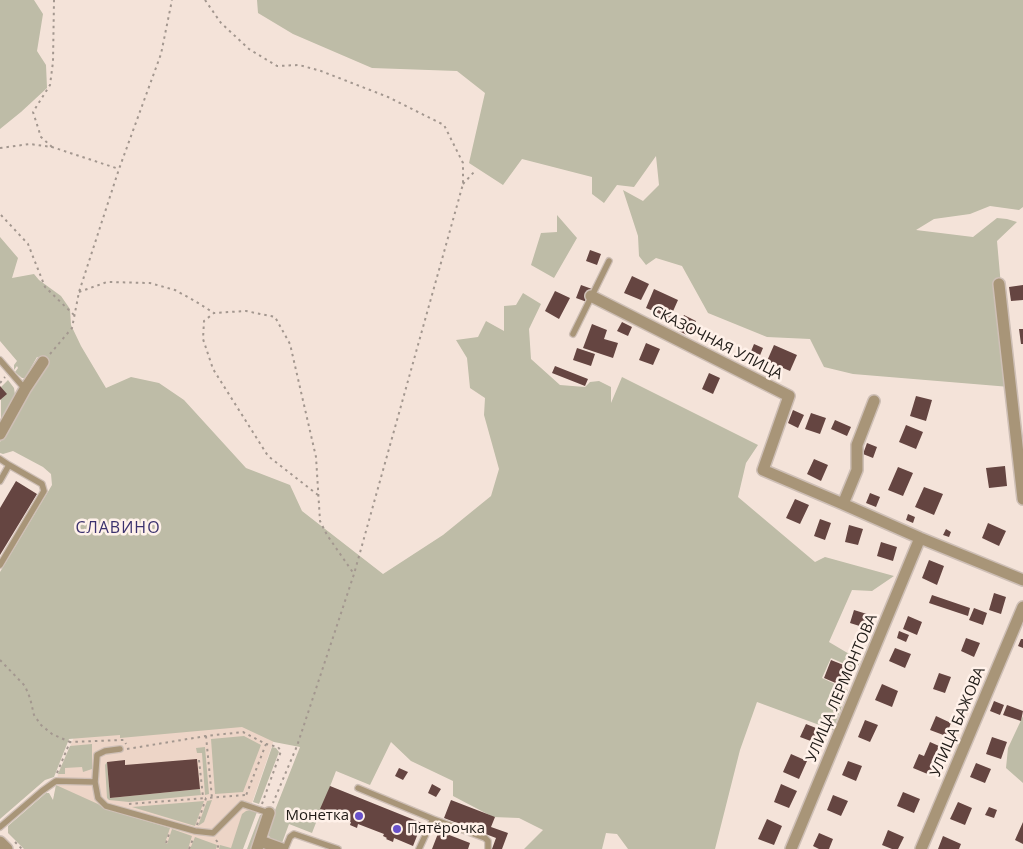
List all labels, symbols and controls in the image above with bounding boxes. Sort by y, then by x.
street label: СКАЗОЧНАЯ УЛИЦА [649,302,785,384]
district label: СЛАВИНО [75,518,161,538]
street label: УЛИЦА ЛЕРМОНТОВА [803,611,881,765]
street label: УЛИЦА БАЖОВА [927,664,989,780]
place label: Монетка [285,807,349,825]
marker: Монетка [353,810,365,822]
place label: Пятёрочка [407,820,485,838]
marker: Пятёрочка [391,823,403,835]

